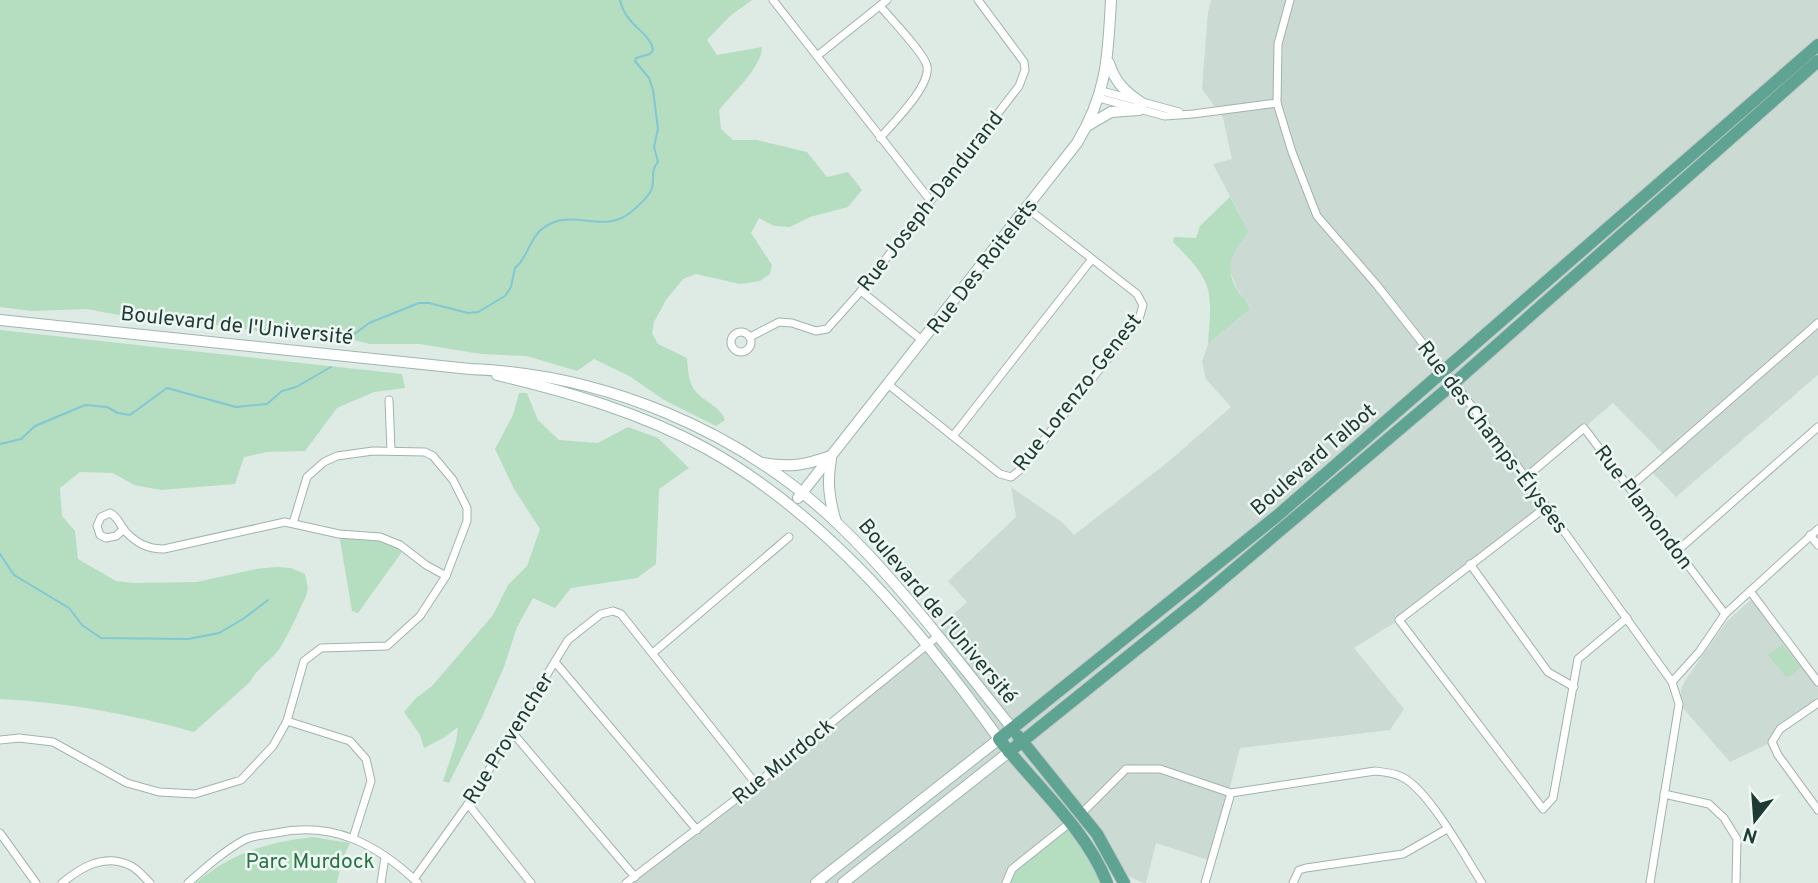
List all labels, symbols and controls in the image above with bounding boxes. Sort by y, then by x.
street label: Rue Joseph-Dandurand [852,106,1010,298]
street label: Rue Des Roitelets [922,193,1045,340]
street label: Boulevard de l'Université [119,301,355,352]
street label: Rue Lorenzo-Genest [1008,308,1148,477]
street label: Rue des Champs-Élysées [1410,336,1574,540]
street label: Boulevard Talbot [1245,398,1382,522]
street label: Rue Plamondon [1587,440,1698,575]
street label: Boulevard de l'Université [851,514,1022,710]
street label: Rue Provencher [458,668,561,810]
street label: Rue Murdock [727,713,840,812]
north arrow [1720,785,1790,855]
text: N [1741,821,1761,848]
park label: Parc Murdock [245,849,375,876]

